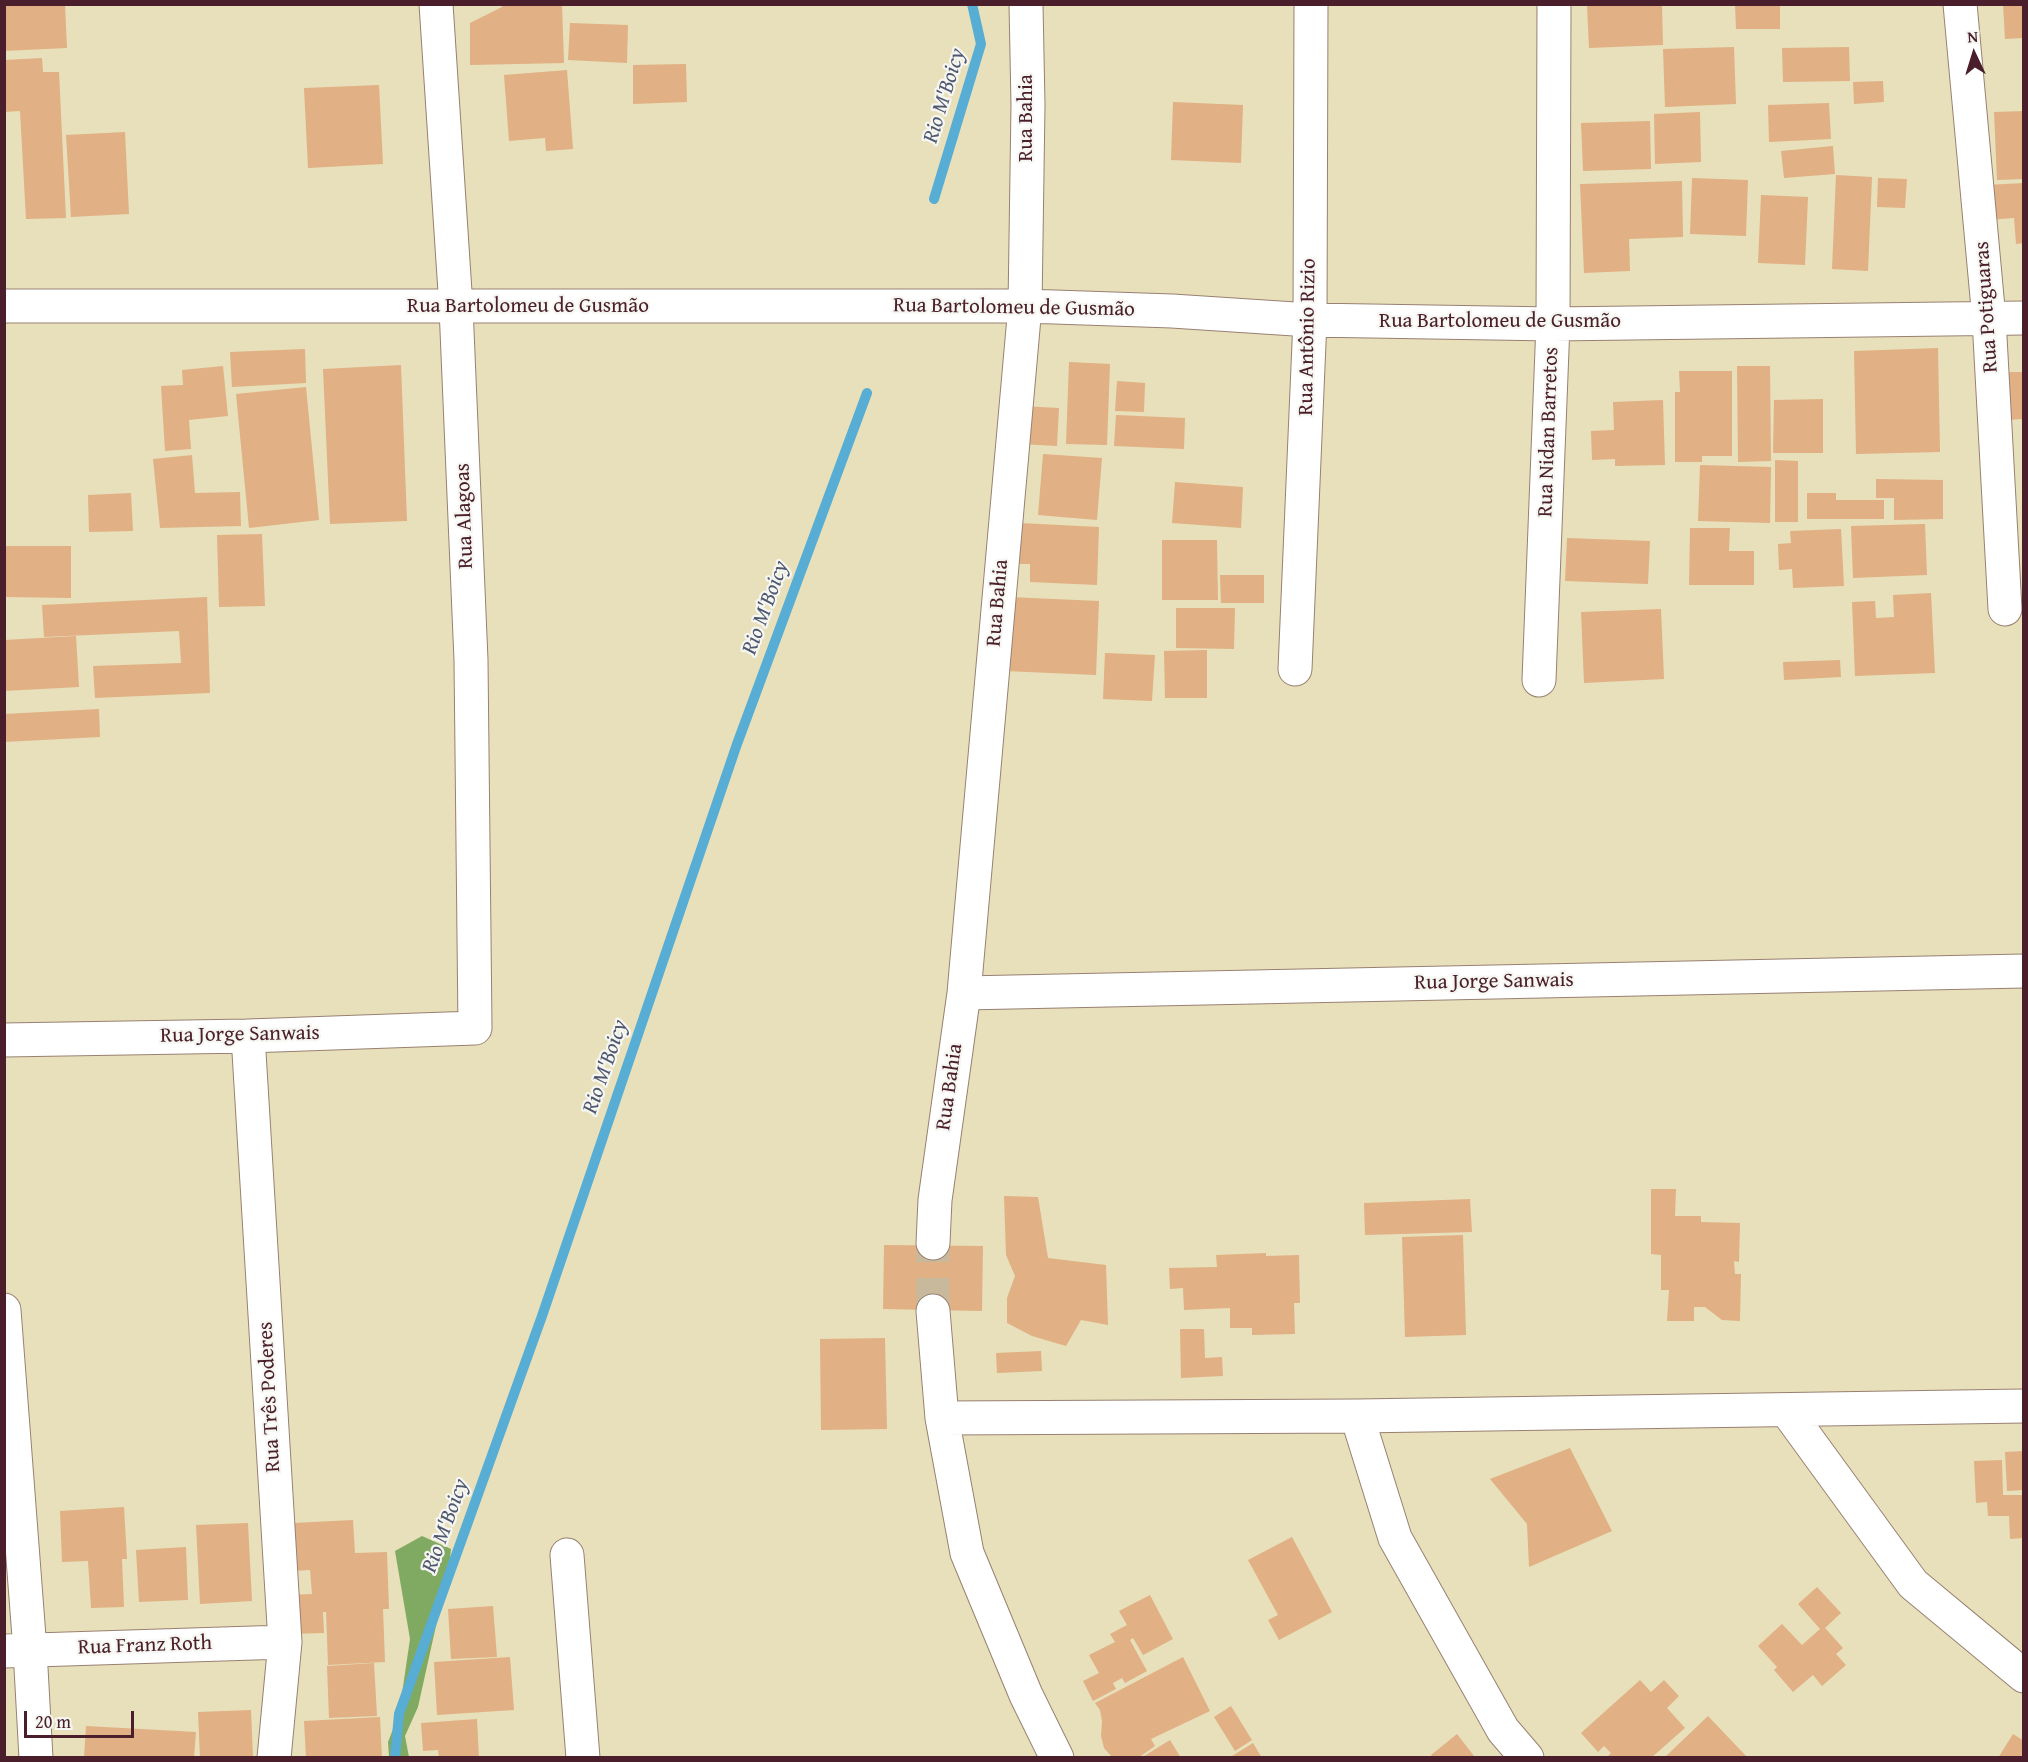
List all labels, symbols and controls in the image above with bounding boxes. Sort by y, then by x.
north arrow [1944,24,2004,84]
text: N [1967,24,1979,48]
water label: Rio M'Boicy [918,45,972,147]
street label: Rua Bahia [1014,74,1040,162]
street label: Rua Potiguaras [1970,240,2004,374]
street label: Rua Antônio Rizio [1294,258,1322,416]
street label: Rua Bartolomeu de Gusmão [893,293,1135,323]
street label: Rua Bartolomeu de Gusmão [407,294,649,320]
street label: Rua Bartolomeu de Gusmão [1379,309,1621,335]
street label: Rua Nidan Barretos [1533,346,1565,518]
street label: Rua Alagoas [451,463,479,569]
water label: Rio M'Boicy [737,558,795,658]
street label: Rua Bahia [982,558,1014,648]
street label: Rua Jorge Sanwais [1414,968,1574,996]
water label: Rio M'Boicy [578,1016,634,1118]
street label: Rua Jorge Sanwais [160,1021,320,1049]
street label: Rua Bahia [931,1042,969,1132]
street label: Rua Três Poderes [253,1321,287,1473]
water label: Rio M'Boicy [417,1476,475,1576]
street label: Rua Franz Roth [77,1631,213,1661]
scale bar [27,1699,136,1737]
text: 20 m [35,1708,71,1735]

